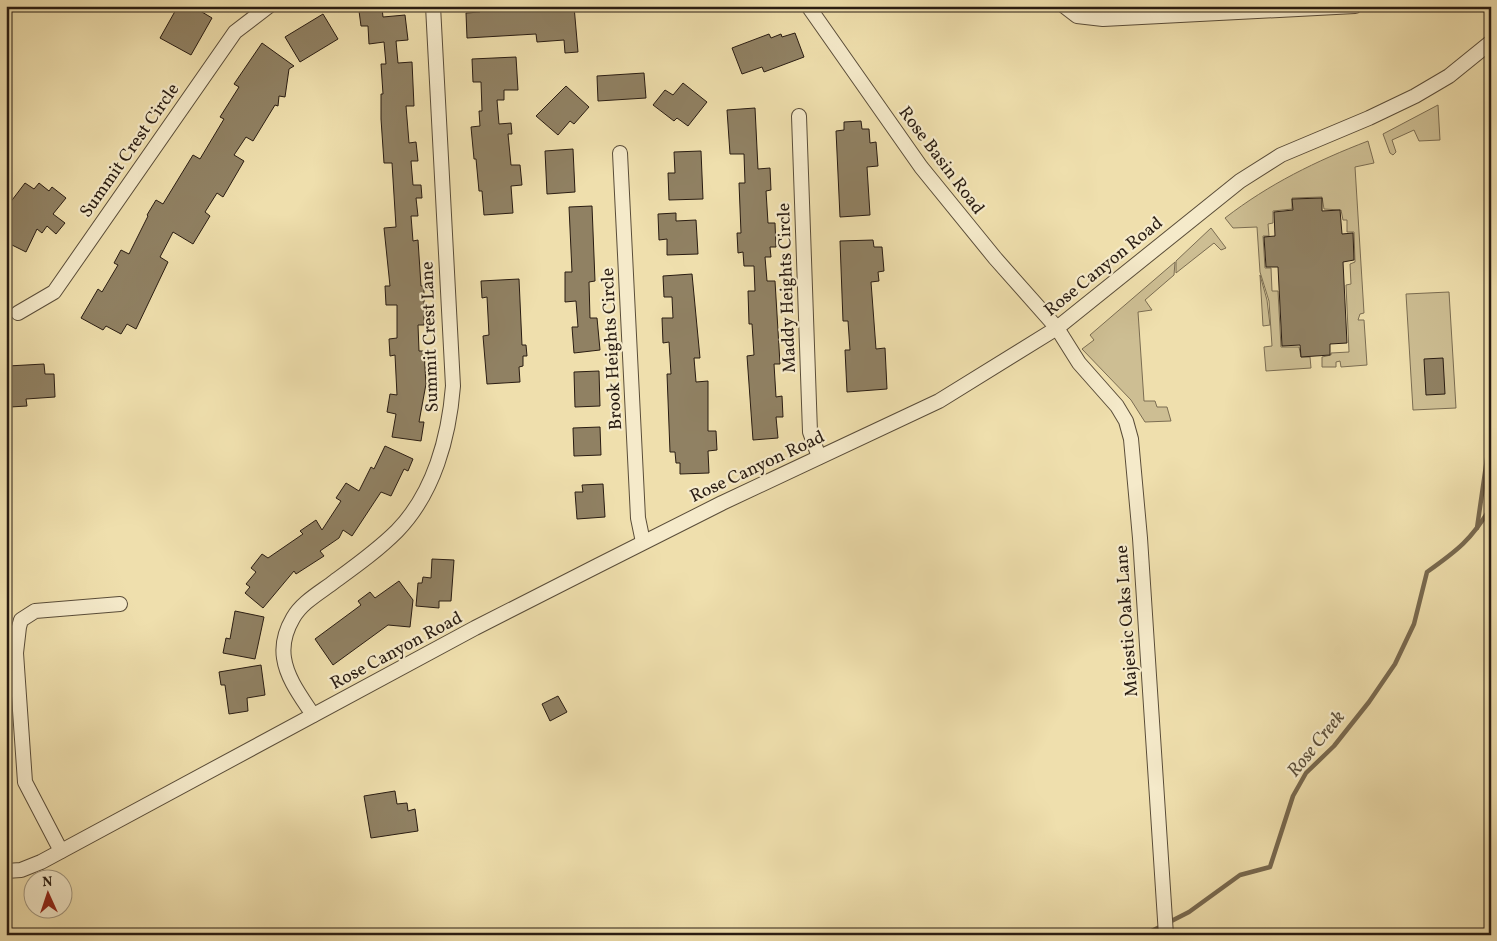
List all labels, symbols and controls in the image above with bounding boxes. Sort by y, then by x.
street label: Summit Crest Circle [74,79,186,223]
street label: Rose Basin Road [892,102,990,220]
street label: Maddy Heights Circle [772,203,803,373]
street label: Rose Canyon Road [1039,211,1169,323]
street label: Summit Crest Lane [415,261,446,413]
street label: Brook Heights Circle [596,267,629,431]
street label: Rose Canyon Road [686,425,829,510]
street label: Majestic Oaks Lane [1110,544,1145,698]
street label: Rose Canyon Road [326,606,467,697]
water label: Rose Creek [1282,705,1352,783]
north arrow [22,868,72,918]
text: N [42,873,53,892]

